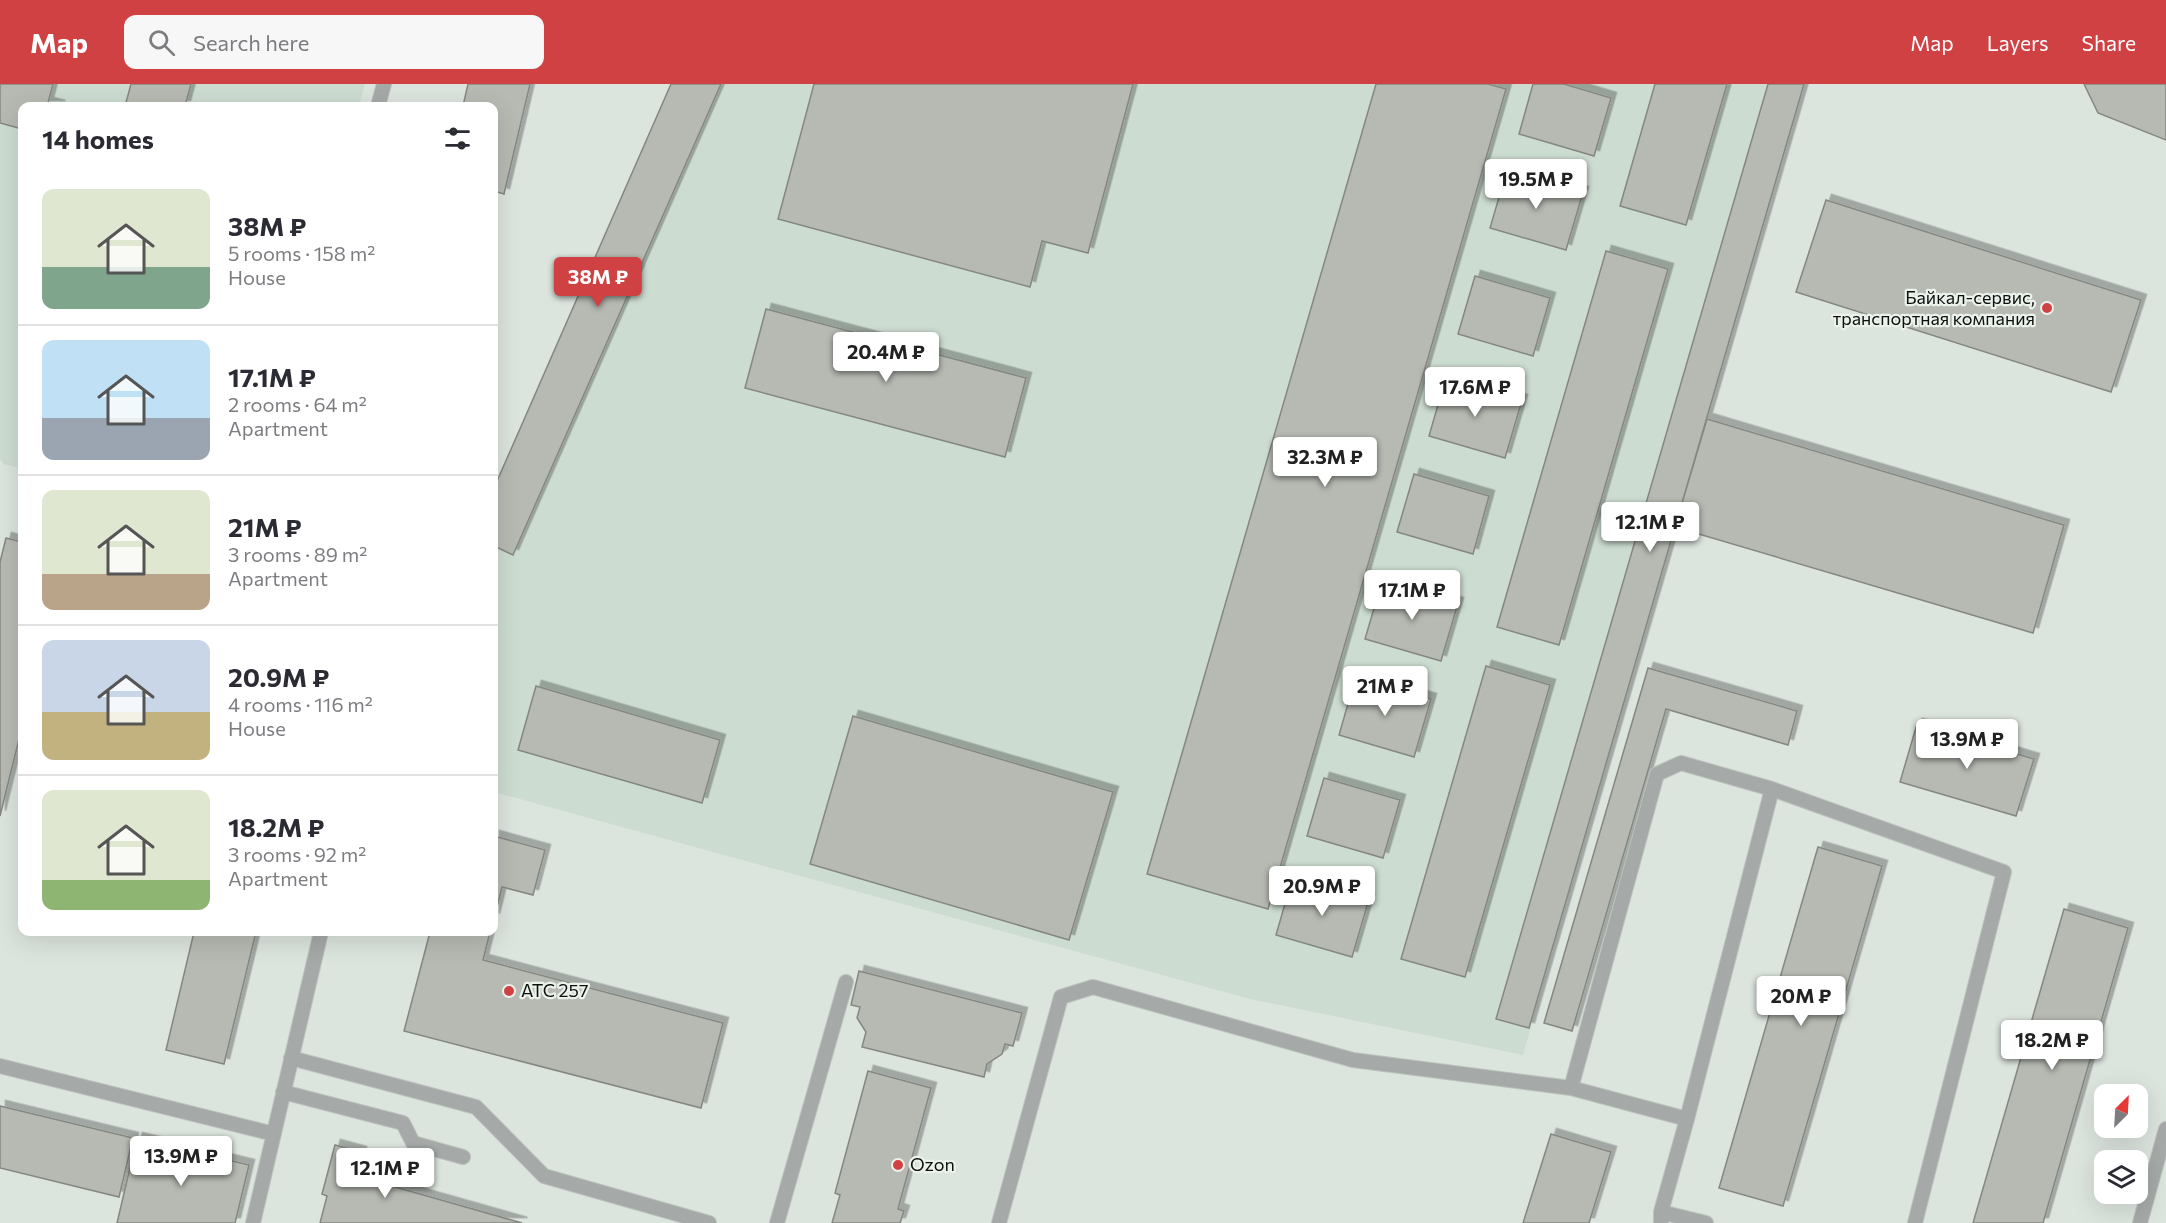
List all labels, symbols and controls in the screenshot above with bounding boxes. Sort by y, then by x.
search box [124,15,544,69]
text: Map [30,25,88,59]
icon: search [145,26,178,59]
text: Search here [193,29,309,56]
text: Map [1910,30,1954,55]
text: Layers [1987,30,2049,55]
text: Share [2082,30,2136,55]
icon: filters [441,122,474,155]
text: 14 homes [42,123,154,154]
pin: 19.5M ₽ [1481,159,1591,210]
text: 19.5M ₽ [1499,166,1573,190]
text: 38M ₽ [228,210,306,241]
icon: home [90,213,162,285]
text: 5 rooms · 158 m² [228,241,375,265]
pin: 38M ₽ [556,257,640,308]
text: 38M ₽ [568,264,628,288]
text: House [228,265,286,289]
place label: Байкал-сервис, транспортная компания [1833,286,2035,329]
marker: Байкал-сервис, транспортная компания [2040,301,2054,315]
pin: 20.4M ₽ [831,332,941,383]
text: 20.4M ₽ [847,339,925,363]
text: 17.1M ₽ [228,361,316,392]
icon: home [90,364,162,436]
pin: 17.6M ₽ [1420,367,1530,418]
text: 17.6M ₽ [1439,374,1511,398]
text: 2 rooms · 64 m² [228,392,367,416]
text: Apartment [228,416,328,440]
pin: 32.3M ₽ [1270,437,1380,488]
text: 32.3M ₽ [1287,444,1363,468]
pin: 12.1M ₽ [1595,502,1705,553]
text: 12.1M ₽ [1615,509,1685,533]
text: 21M ₽ [228,511,302,542]
icon: home [90,514,162,586]
text: 3 rooms · 89 m² [228,542,367,566]
text: Apartment [228,566,328,590]
pin: 17.1M ₽ [1357,570,1467,621]
text: 17.1M ₽ [1378,577,1446,601]
text: 20.9M ₽ [228,661,329,692]
icon: home [90,664,162,736]
pin: 21M ₽ [1343,666,1427,717]
text: 21M ₽ [1357,673,1413,697]
text: 4 rooms · 116 m² [228,692,373,716]
text: House [228,716,286,740]
pin: 13.9M ₽ [1912,719,2022,770]
text: 13.9M ₽ [1930,726,2004,750]
text: 18.2M ₽ [228,811,324,842]
icon: home [90,814,162,886]
text: 3 rooms · 92 m² [228,842,366,866]
text: Apartment [228,866,328,890]
pin: 20.9M ₽ [1267,866,1377,917]
text: 20.9M ₽ [1283,873,1361,897]
pin: 20M ₽ [1759,976,1843,1027]
place label: АТС 257 [521,979,588,1001]
text: 20M ₽ [1771,983,1831,1007]
marker: АТС 257 [502,984,516,998]
pin: 18.2M ₽ [1997,1020,2107,1071]
text: 18.2M ₽ [2015,1027,2089,1051]
north arrow [2094,1084,2148,1138]
map controls [2094,1084,2148,1204]
pin: 13.9M ₽ [126,1136,236,1187]
text: 13.9M ₽ [144,1143,218,1167]
pin: 12.1M ₽ [330,1148,440,1199]
button: layers [2094,1150,2148,1204]
place label: Ozon [910,1153,955,1175]
text: 12.1M ₽ [350,1155,420,1179]
marker: Ozon [891,1158,905,1172]

